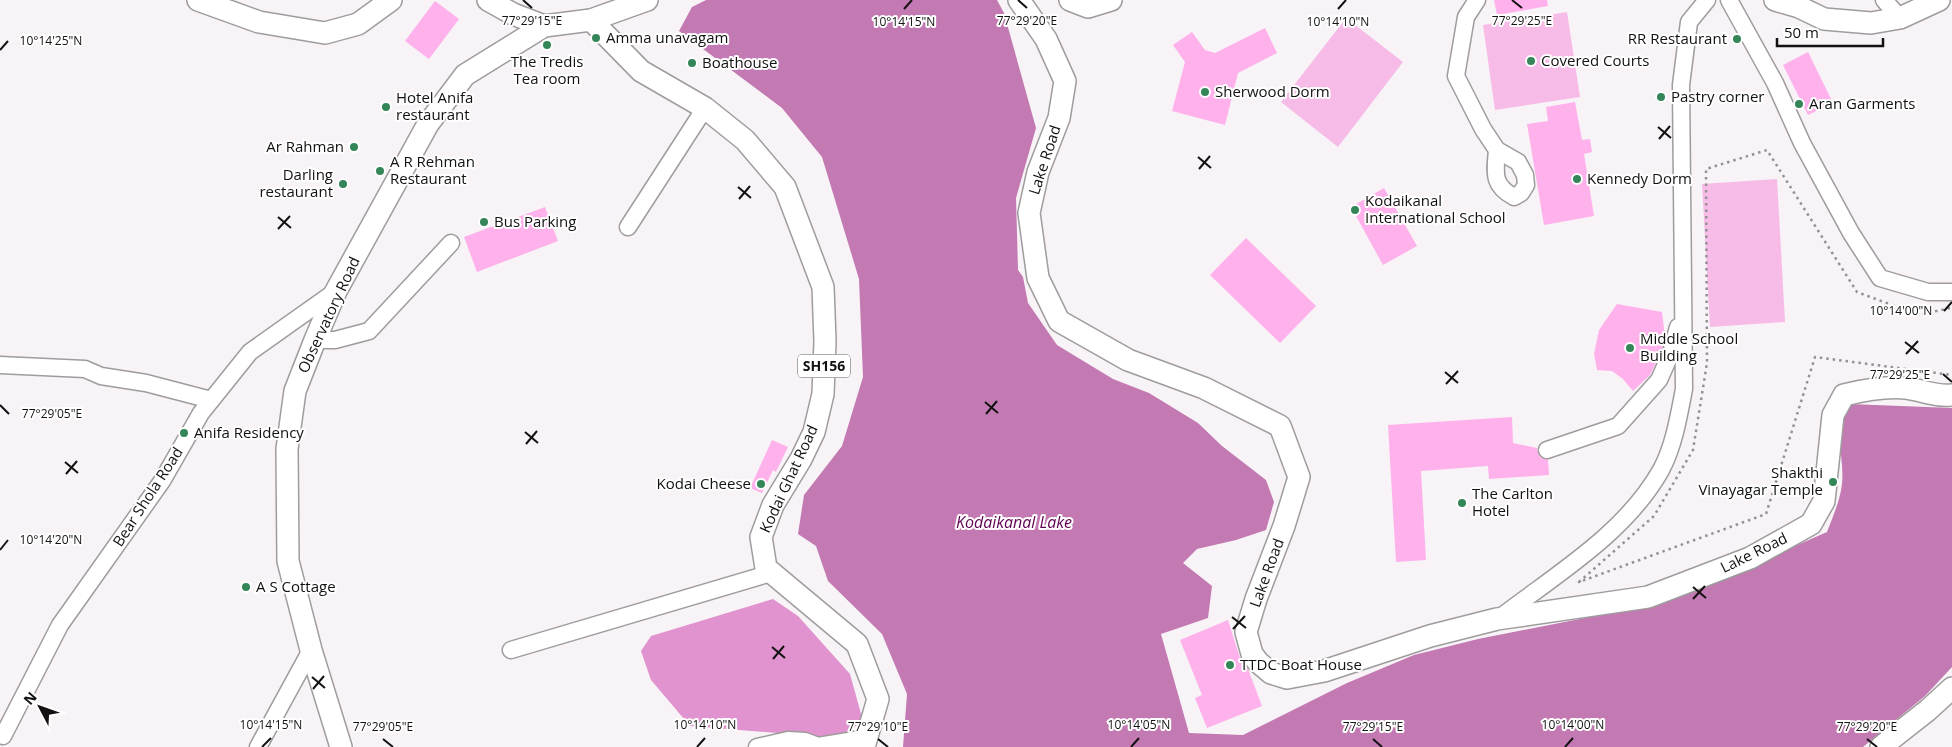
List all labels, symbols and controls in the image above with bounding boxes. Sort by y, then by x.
text: 77°29'15"E [502,12,562,29]
text: 77°29'20"E [997,12,1057,29]
text: 77°29'25"E [1492,12,1552,29]
text: 10°14'15"N [873,13,935,30]
text: 10°14'10"N [1307,13,1369,30]
scale bar [1777,15,1883,47]
text: 50 m [1784,22,1819,42]
place label: Amma unavagam [606,27,728,47]
place label: RR Restaurant [1628,28,1727,48]
text: 10°14'25"N [20,32,82,49]
marker: Amma unavagam [590,32,602,44]
marker: RR Restaurant [1731,33,1743,45]
marker: The Tredis Tea room [541,39,553,51]
place label: Covered Courts [1541,50,1649,70]
place label: The Tredis Tea room [511,51,583,88]
place label: Boathouse [702,52,777,72]
marker: Covered Courts [1525,55,1537,67]
marker: Boathouse [686,57,698,69]
place label: Sherwood Dorm [1215,81,1330,101]
marker: Sherwood Dorm [1199,86,1211,98]
place label: Pastry corner [1671,86,1765,106]
place label: Hotel Anifa restaurant [396,87,473,124]
marker: Pastry corner [1655,91,1667,103]
place label: Aran Garments [1809,93,1915,113]
marker: Aran Garments [1793,98,1805,110]
marker: Hotel Anifa restaurant [380,101,392,113]
street label: Lake Road [1023,122,1065,197]
place label: Ar Rahman [266,136,344,156]
marker: Ar Rahman [348,141,360,153]
place label: A R Rehman Restaurant [390,151,475,188]
place label: Darling restaurant [259,164,333,201]
marker: A R Rehman Restaurant [374,165,386,177]
place label: Kennedy Dorm [1587,168,1692,188]
marker: Kennedy Dorm [1571,173,1583,185]
marker: Darling restaurant [337,178,349,190]
place label: Kodaikanal International School [1365,190,1506,227]
marker: Kodaikanal International School [1349,204,1361,216]
place label: Bus Parking [494,211,576,231]
marker: Bus Parking [478,216,490,228]
street label: Observatory Road [292,253,364,376]
text: 10°14'00"N [1870,302,1932,319]
place label: Middle School Building [1640,328,1738,365]
marker: Middle School Building [1624,342,1636,354]
road number: SH156 [798,354,850,378]
text: 77°29'25"E [1870,366,1930,383]
text: 77°29'05"E [22,405,82,422]
street label: Kodai Ghat Road [754,421,822,536]
place label: Anifa Residency [194,422,304,442]
marker: Anifa Residency [178,427,190,439]
street label: Bear Shola Road [108,443,187,550]
place label: Shakthi Vinayagar Temple [1698,462,1823,499]
place label: Kodai Cheese [657,473,751,493]
marker: Shakthi Vinayagar Temple [1827,476,1839,488]
marker: Kodai Cheese [755,478,767,490]
place label: The Carlton Hotel [1472,483,1553,520]
marker: The Carlton Hotel [1456,497,1468,509]
water label: Kodaikanal Lake [956,511,1072,533]
street label: Lake Road [1717,527,1790,577]
text: 10°14'20"N [20,531,82,548]
street label: Lake Road [1244,535,1288,610]
place label: A S Cottage [256,576,336,596]
marker: A S Cottage [240,581,252,593]
place label: TTDC Boat House [1240,654,1362,674]
marker: TTDC Boat House [1224,659,1236,671]
north arrow [15,682,65,732]
text: N [19,688,41,709]
text: 10°14'15"N [240,716,302,733]
text: 10°14'10"N [674,716,736,733]
text: 10°14'05"N [1108,716,1170,733]
text: 10°14'00"N [1542,716,1604,733]
text: 77°29'05"E [353,718,413,735]
text: 77°29'10"E [848,718,908,735]
text: 77°29'15"E [1343,718,1403,735]
text: 77°29'20"E [1837,718,1897,735]

